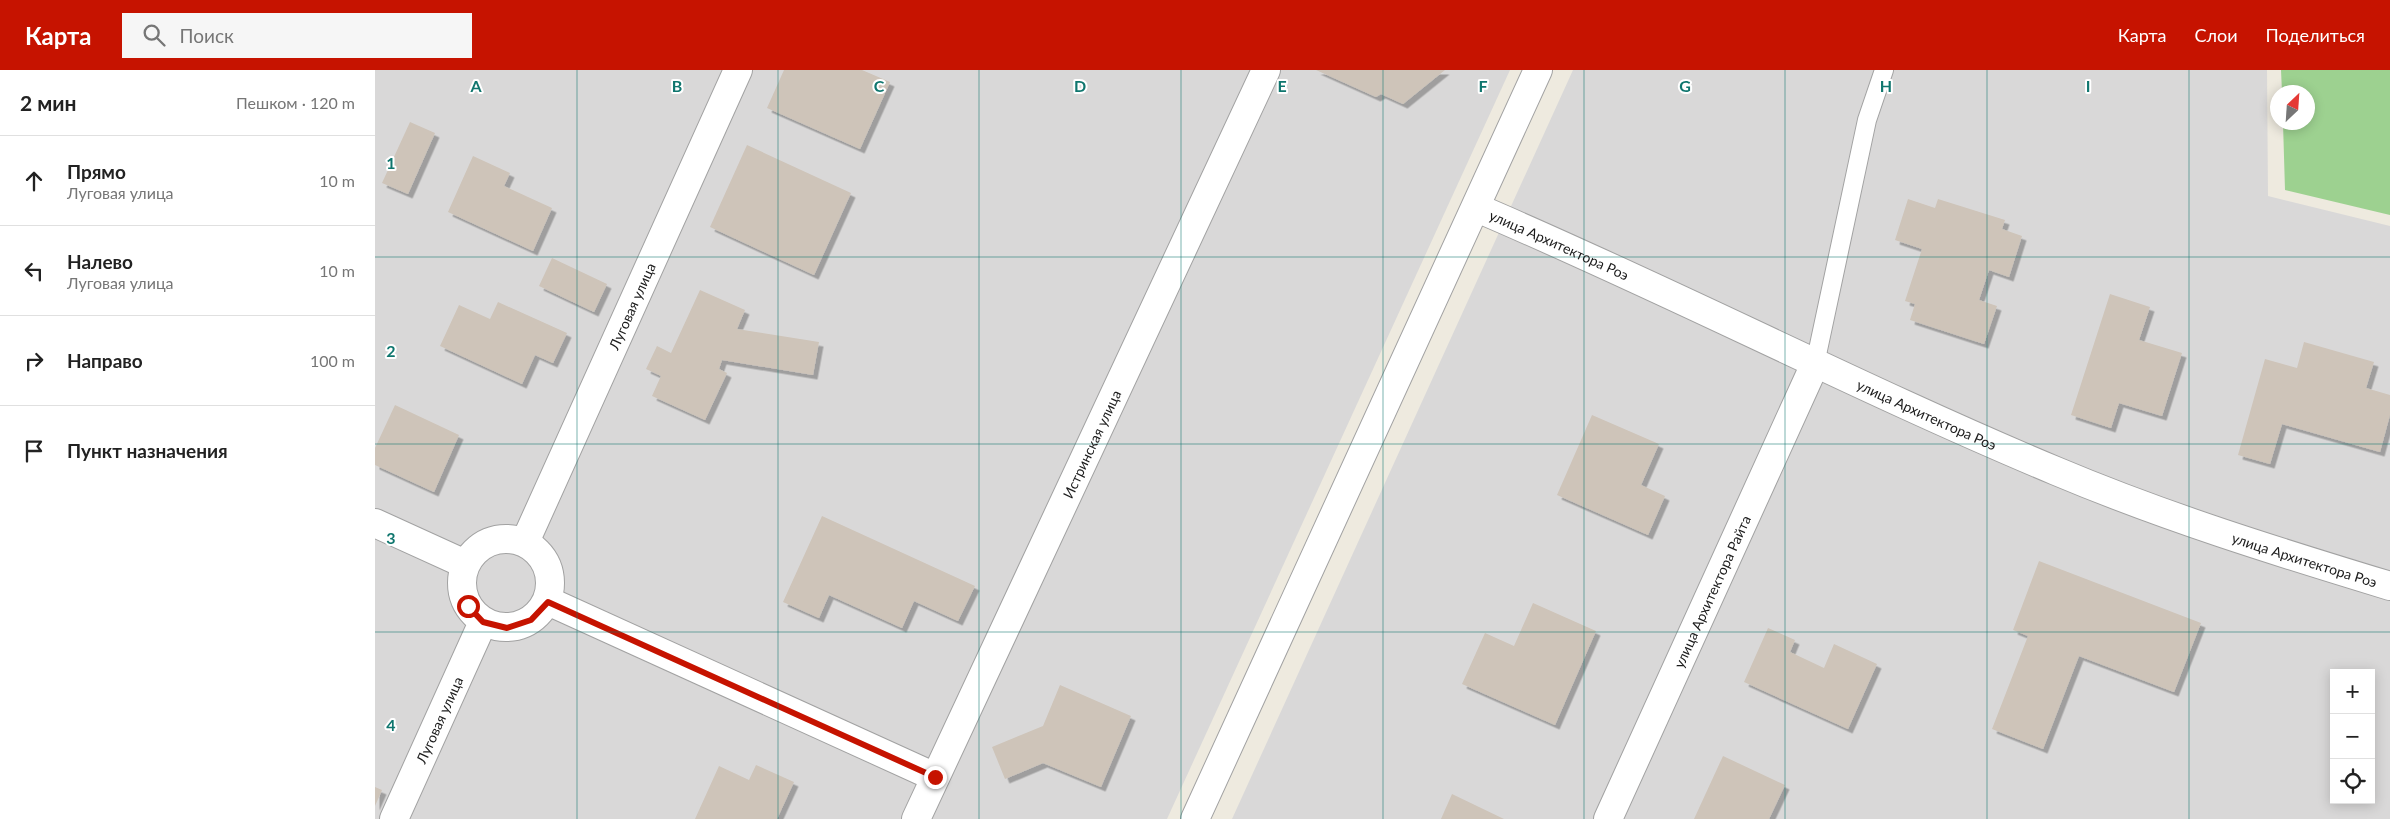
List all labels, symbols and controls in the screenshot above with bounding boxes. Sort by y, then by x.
search box [122,13,472,58]
text: Карта [25,21,92,50]
icon: search [140,21,168,49]
text: Поиск [180,24,234,47]
text: Карта [2118,24,2166,46]
text: Слои [2194,24,2238,46]
text: Поделиться [2266,24,2365,46]
text: A [469,76,482,95]
text: B [672,76,682,95]
text: C [874,76,885,95]
text: D [1074,76,1086,95]
text: E [1277,76,1287,95]
text: F [1478,76,1488,95]
text: G [1679,76,1691,95]
text: H [1880,76,1892,95]
text: I [2086,76,2090,95]
north arrow [2270,85,2315,130]
text: 2 мин [20,90,77,115]
text: Пешком · 120 m [236,93,355,112]
text: 1 [386,153,396,172]
text: Прямо [67,160,126,183]
icon: ahead [20,167,48,195]
text: 10 m [319,171,355,190]
text: Луговая улица [67,183,174,202]
street label: улица Архитектора Роэ [1487,206,1632,283]
text: Налево [67,250,133,273]
icon: left [20,257,48,285]
street label: Луговая улица [604,260,658,353]
text: 10 m [319,261,355,280]
text: Луговая улица [67,273,174,292]
text: 2 [386,341,396,360]
icon: right [20,347,48,375]
text: Направо [67,349,143,372]
text: 100 m [310,351,355,370]
street label: улица Архитектора Роэ [1855,375,1999,453]
street label: Истринская улица [1059,387,1124,501]
icon: arrive [20,437,48,465]
text: Пункт назначения [67,439,228,462]
street label: улица Архитектора Райта [1669,512,1754,670]
text: 3 [386,528,396,547]
street label: улица Архитектора Роэ [2230,529,2380,590]
route start [457,595,480,618]
map controls [2330,669,2375,804]
button: + [2330,669,2375,714]
street label: Луговая улица [412,674,466,767]
button: − [2330,714,2375,759]
text: 4 [386,715,396,734]
button: locate [2330,759,2375,804]
route end [924,766,947,789]

